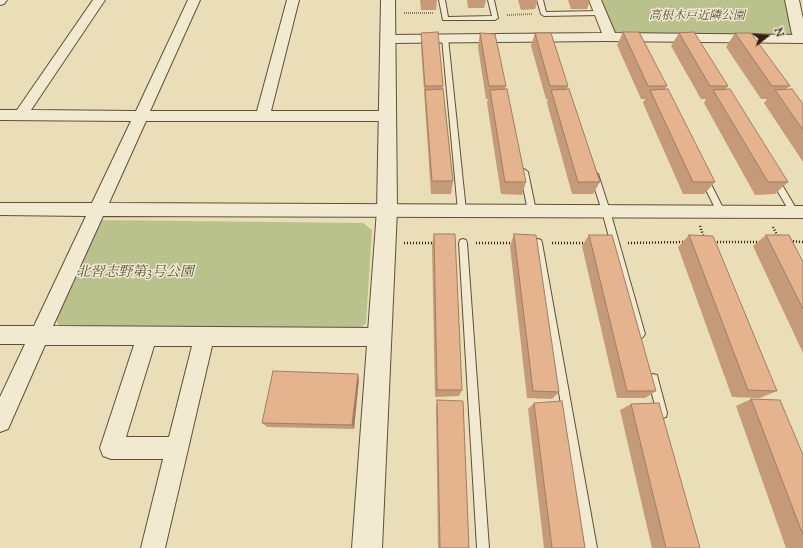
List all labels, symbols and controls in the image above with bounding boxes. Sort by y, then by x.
park label: 高根木戸近隣公園 [649,10,745,24]
north arrow [747,16,787,56]
text: N [770,26,787,39]
park label: 北習志野第3号公園 [76,266,194,282]

